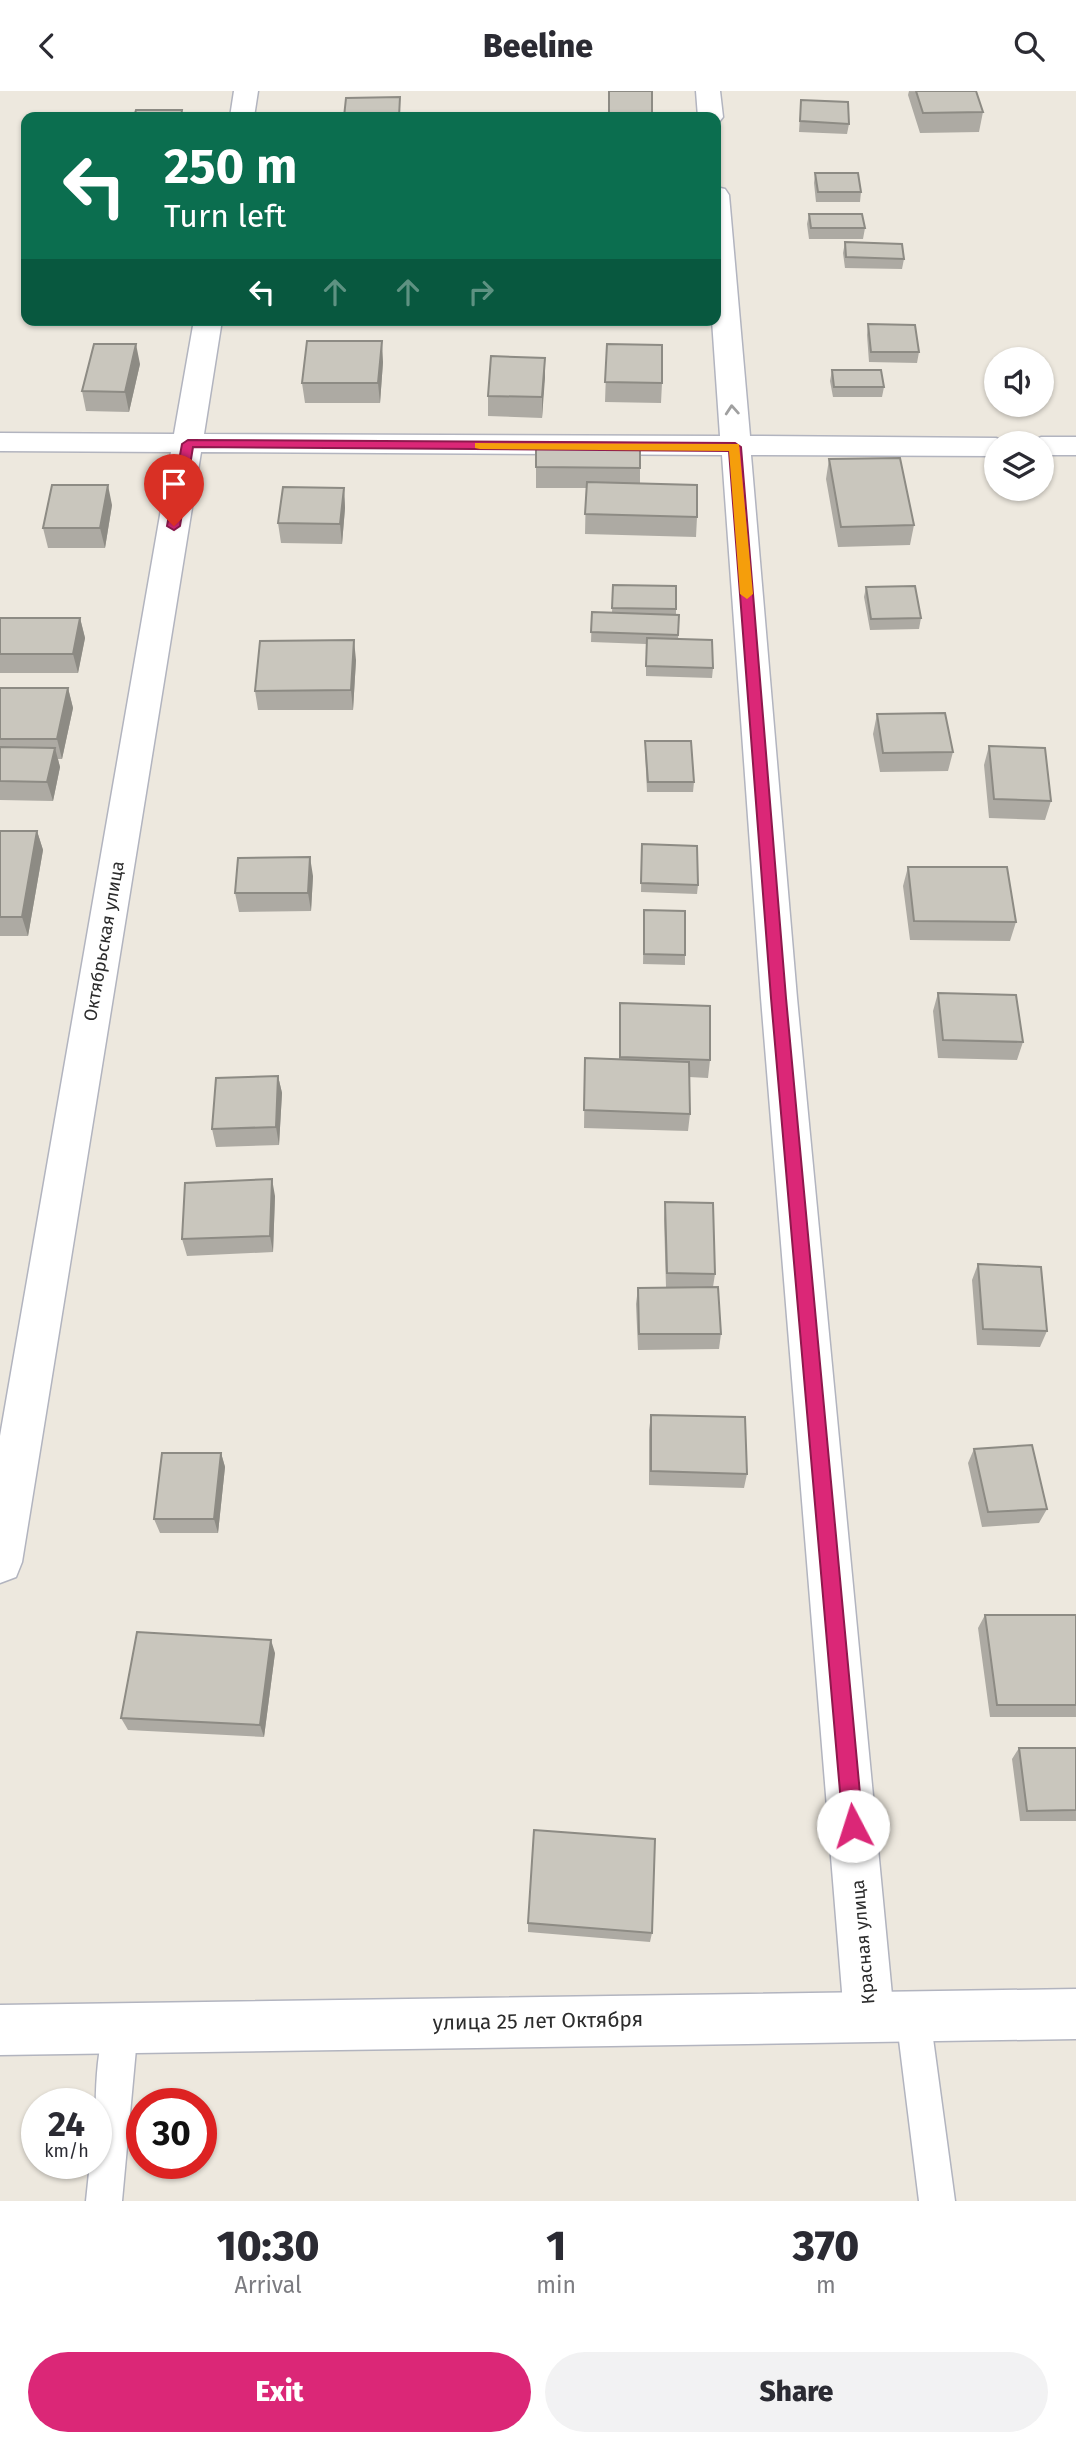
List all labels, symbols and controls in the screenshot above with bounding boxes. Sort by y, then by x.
icon: back [28,27,66,65]
text: Beeline [483,27,593,65]
icon: search [1010,27,1048,65]
text: 250 m [164,137,297,196]
icon: left [49,140,140,231]
text: Turn left [164,197,286,235]
icon: left [243,273,281,311]
icon: ahead [316,273,354,311]
icon: ahead [389,273,427,311]
icon: right [462,273,500,311]
map controls [984,347,1054,501]
button: sound [984,347,1054,417]
one-way arrow [725,405,740,416]
button: layers [984,431,1054,501]
pin [144,454,204,526]
icon: arrive [155,465,193,503]
street label: Октябрьская улица [79,859,129,1023]
position arrow [816,1789,890,1863]
street label: Красная улица [847,1879,879,2005]
street label: улица 25 лет Октября [432,2006,644,2036]
speed limit sign: 30 [126,2088,217,2179]
text: 24 [48,2103,85,2145]
text: km/h [44,2140,89,2162]
text: 10:30 [217,2221,320,2271]
text: 1 [546,2221,566,2271]
text: 370 [793,2221,859,2271]
text: Arrival [234,2271,302,2299]
text: min [536,2271,576,2299]
text: m [816,2271,836,2299]
button: Exit [28,2352,531,2432]
button: Share [545,2352,1048,2432]

